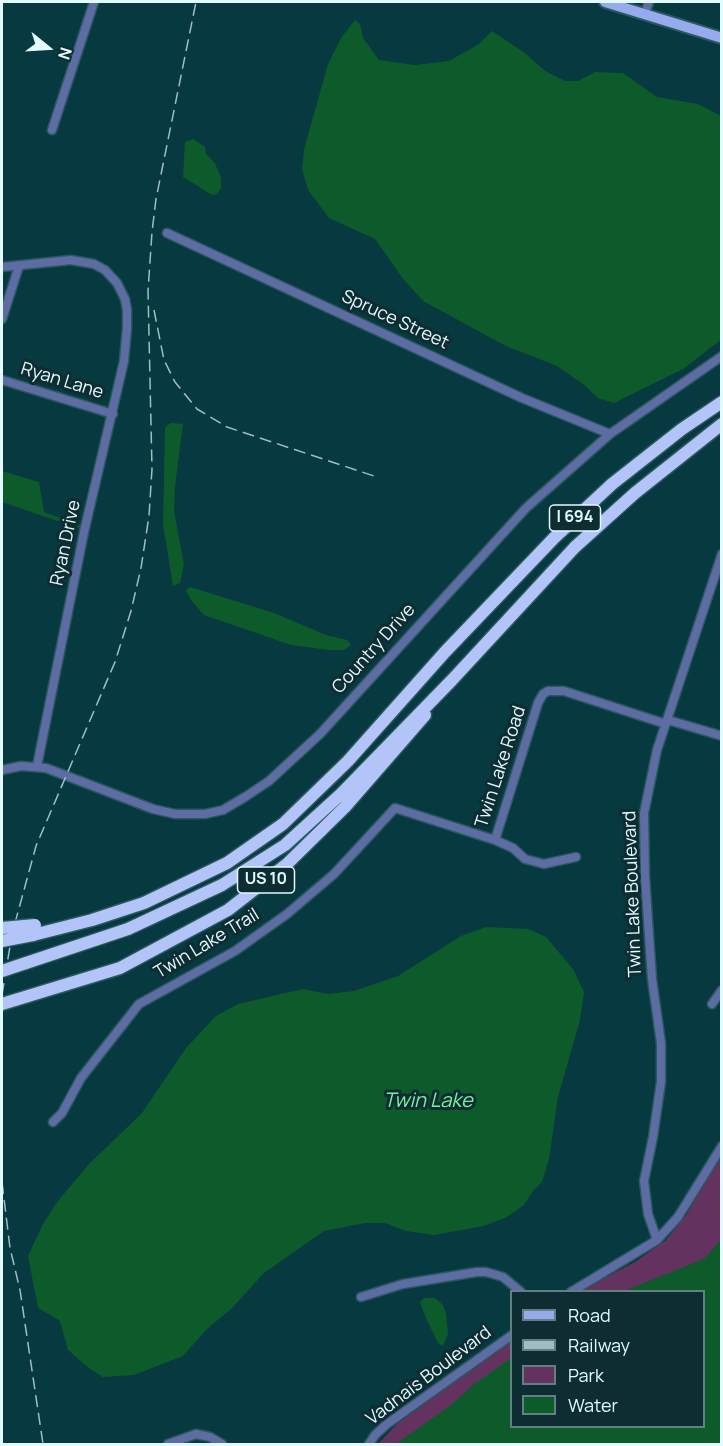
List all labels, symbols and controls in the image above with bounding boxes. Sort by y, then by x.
north arrow [18,18,78,78]
text: N [53,45,77,62]
street label: Spruce Street [338,286,452,354]
street label: Ryan Lane [18,358,106,404]
street label: Ryan Drive [46,498,86,588]
road number: I 694 [550,505,600,531]
street label: Country Drive [328,600,420,698]
street label: Twin Lake Road [471,703,531,831]
street label: Twin Lake Boulevard [619,811,647,977]
road number: US 10 [238,867,294,893]
street label: Twin Lake Trail [151,904,263,984]
water label: Twin Lake [383,1089,473,1113]
legend [510,1290,705,1428]
text: Road [568,1303,611,1327]
street label: Vadnais Boulevard [362,1322,496,1430]
text: Railway [568,1333,630,1357]
text: Park [568,1363,604,1387]
text: Water [568,1393,618,1417]

